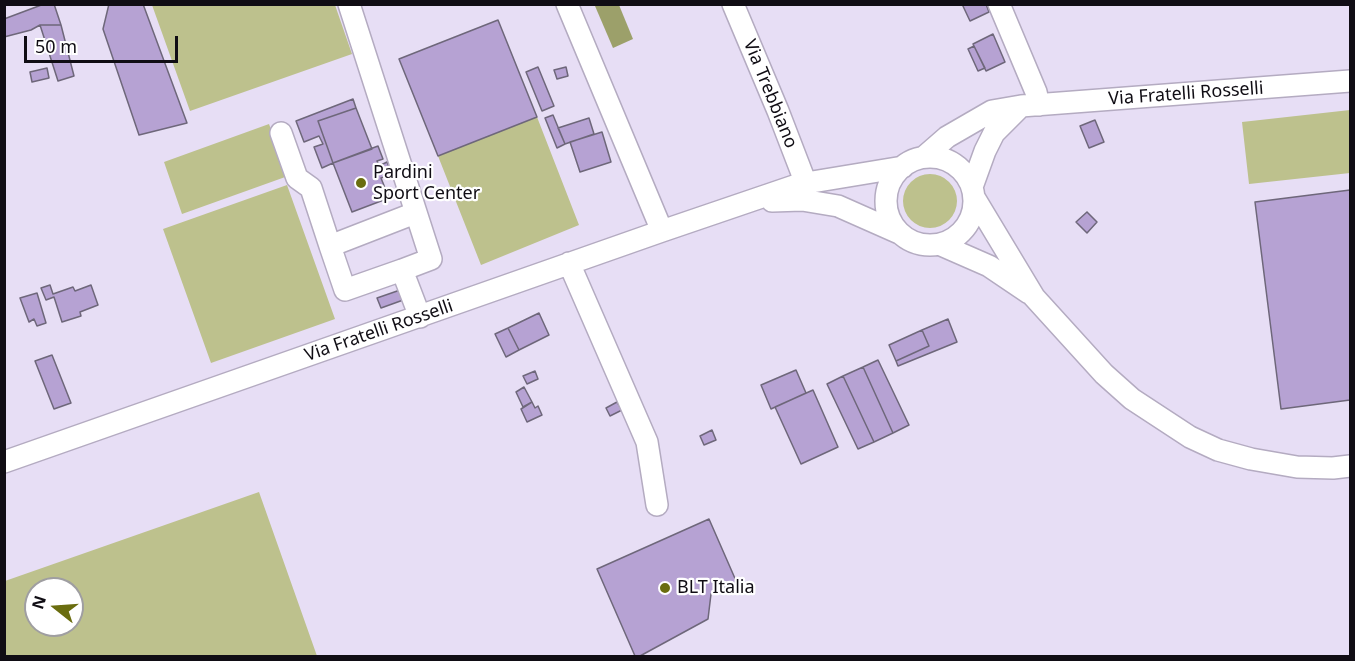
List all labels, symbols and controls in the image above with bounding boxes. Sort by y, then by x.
scale bar [27,24,182,62]
text: 50 m [35,34,77,58]
street label: Via Trebbiano [738,36,802,152]
street label: Via Fratelli Rosselli [1108,78,1264,110]
place label: Pardini Sport Center [373,162,480,204]
marker: Pardini Sport Center [354,176,368,190]
street label: Via Fratelli Rosselli [302,295,456,367]
north arrow [24,577,84,637]
place label: BLT Italia [677,577,755,599]
marker: BLT Italia [658,581,672,595]
text: N [26,593,51,612]

